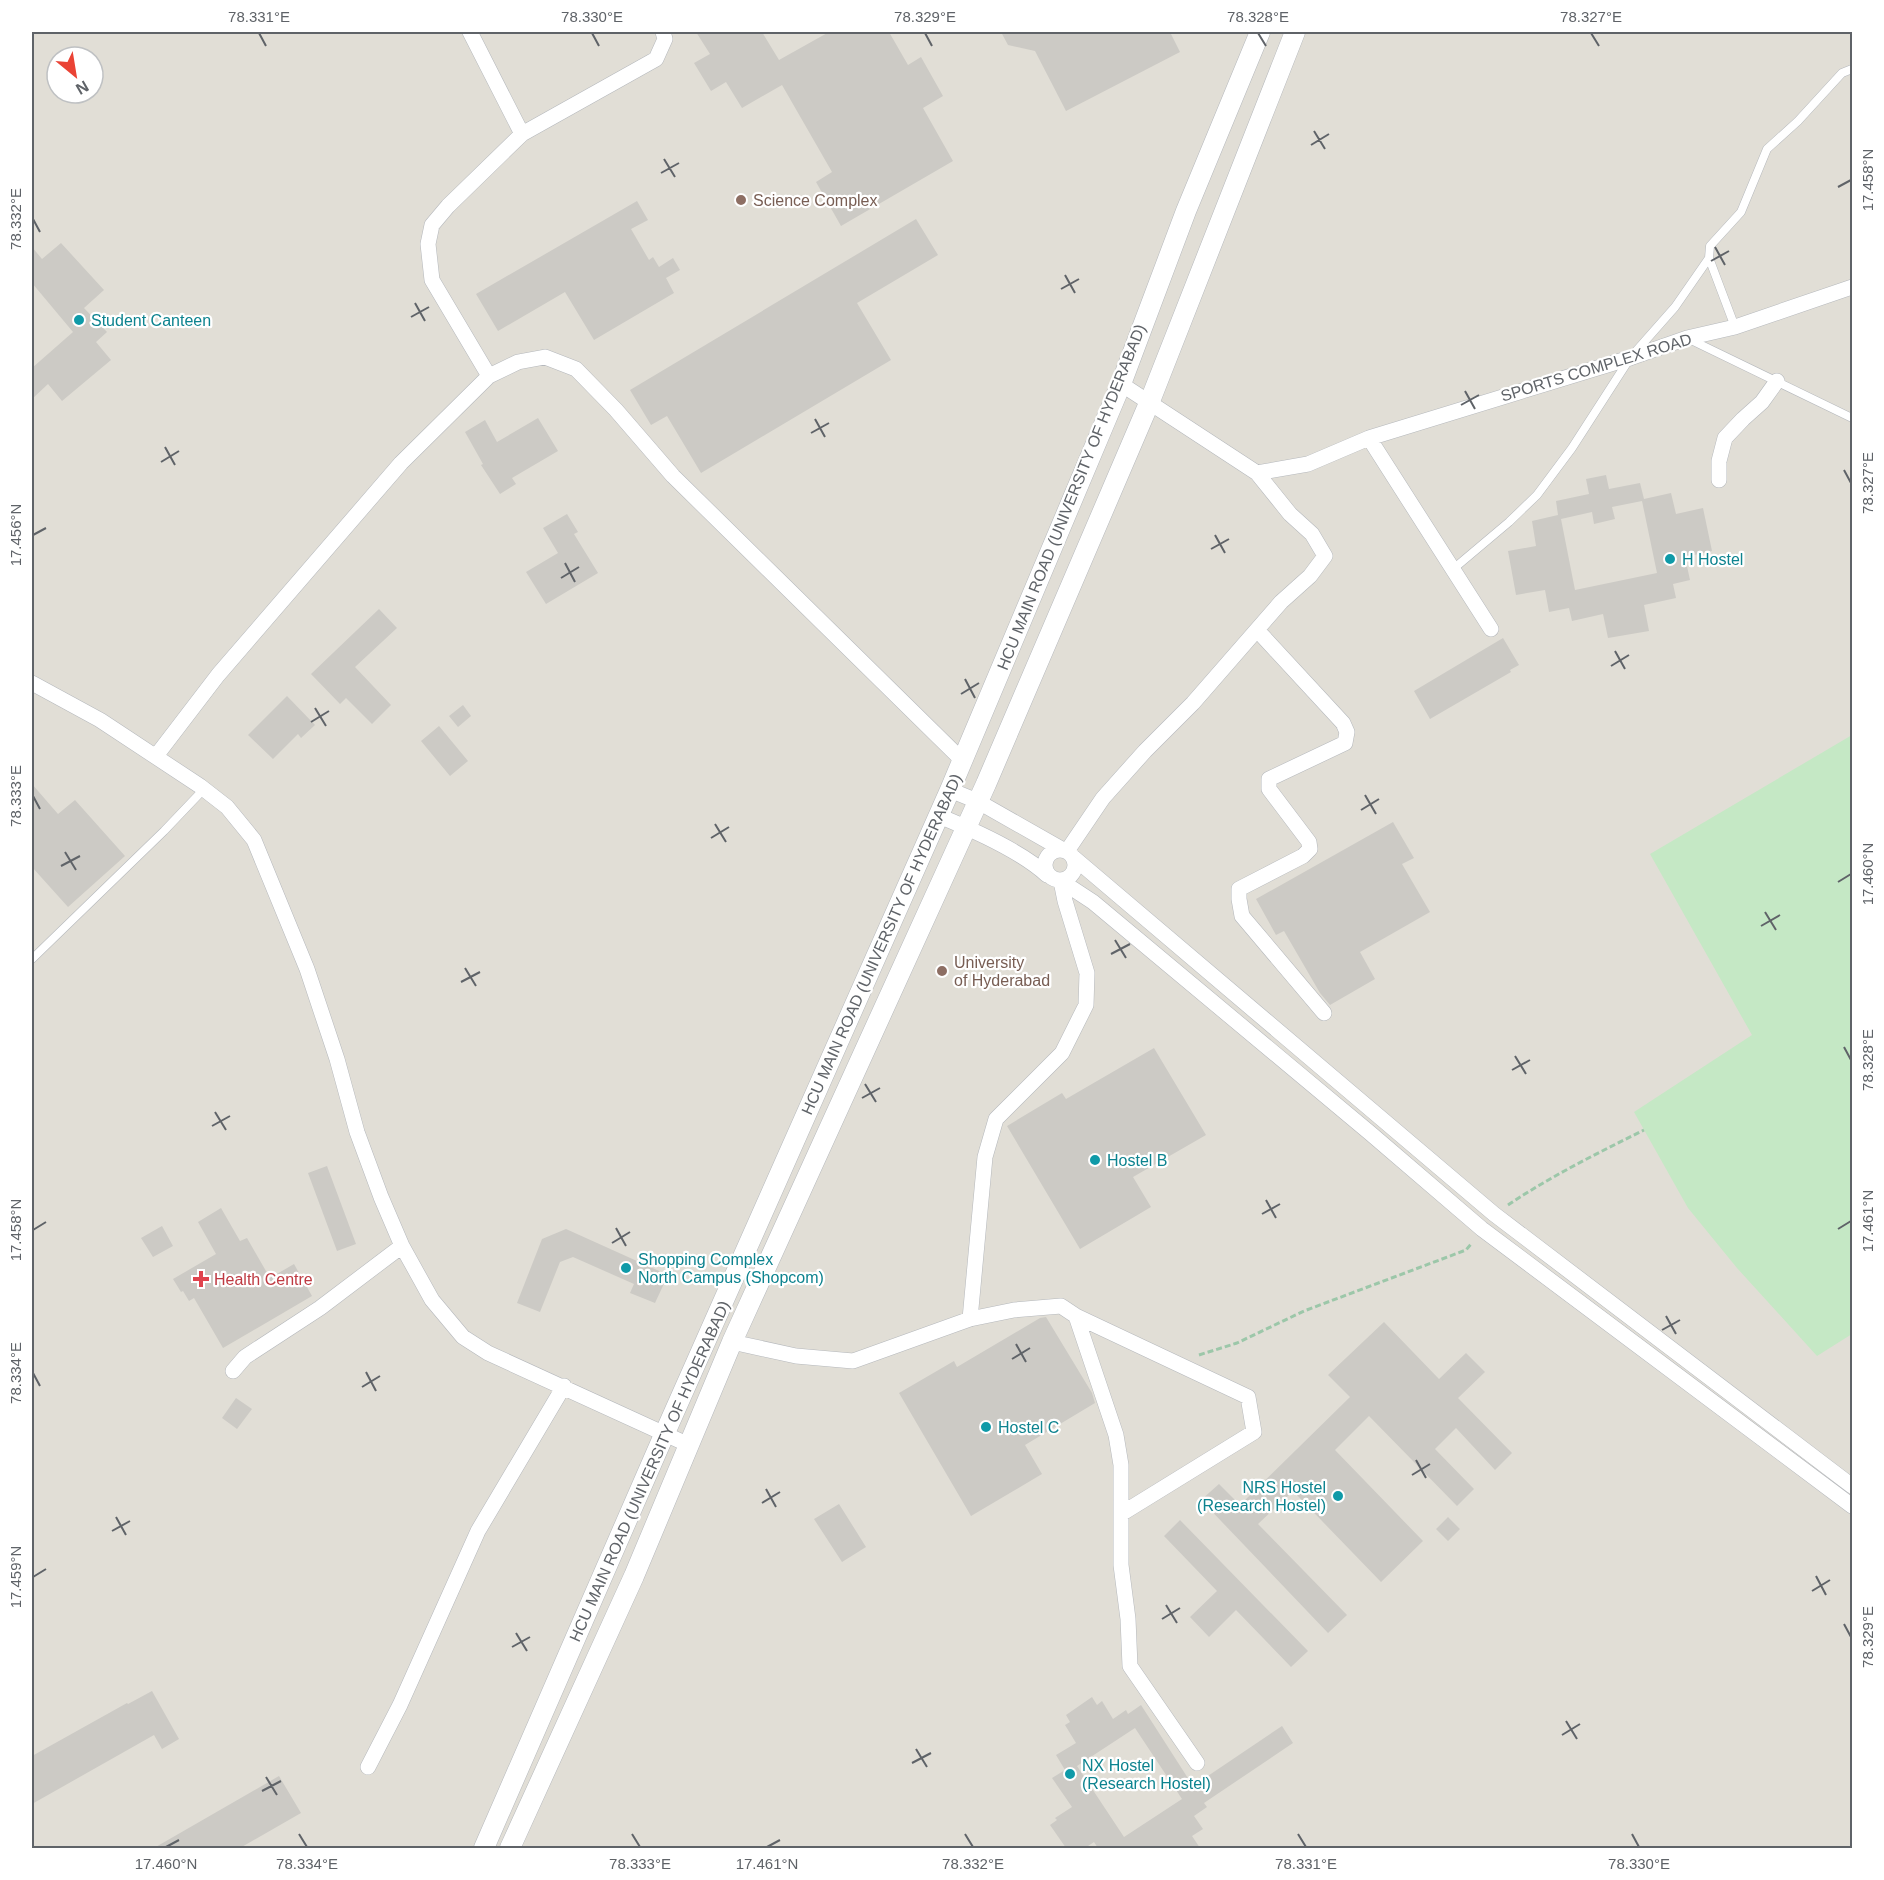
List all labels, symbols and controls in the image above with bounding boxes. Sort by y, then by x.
text: 78.331°E [228,8,290,25]
text: 78.330°E [561,8,623,25]
text: 78.329°E [894,8,956,25]
text: 78.328°E [1227,8,1289,25]
text: 78.327°E [1560,8,1622,25]
north arrow [45,45,105,105]
text: N [73,77,92,98]
text: 17.458°N [1859,149,1876,211]
text: 78.332°E [7,188,24,250]
place label: Science Complex [753,192,878,209]
marker: Science Complex [734,193,748,207]
place label: Student Canteen [91,312,211,329]
marker: Student Canteen [72,313,86,327]
street label: HCU MAIN ROAD (UNIVERSITY OF HYDERABAD) [994,322,1149,673]
street label: SPORTS COMPLEX ROAD [1499,330,1694,405]
text: 78.327°E [1859,452,1876,514]
text: 17.456°N [7,504,24,566]
place label: H Hostel [1682,551,1743,568]
marker: H Hostel [1663,552,1677,566]
text: 78.333°E [7,765,24,827]
street label: HCU MAIN ROAD (UNIVERSITY OF HYDERABAD) [798,771,965,1117]
text: 17.460°N [1859,843,1876,905]
place label: University of Hyderabad [954,954,1050,989]
marker: University of Hyderabad [935,964,949,978]
text: 78.328°E [1859,1029,1876,1091]
place label: Hostel B [1107,1152,1167,1169]
marker: Hostel B [1088,1153,1102,1167]
text: 17.461°N [1859,1190,1876,1252]
text: 17.458°N [7,1199,24,1261]
place label: Shopping Complex North Campus (Shopcom) [638,1251,824,1286]
marker: Shopping Complex North Campus (Shopcom) [619,1261,633,1275]
marker: Health Centre [192,1270,210,1288]
place label: Health Centre [214,1271,313,1288]
street label: HCU MAIN ROAD (UNIVERSITY OF HYDERABAD) [566,1298,733,1644]
text: 78.334°E [7,1342,24,1404]
place label: Hostel C [998,1419,1059,1436]
marker: Hostel C [979,1420,993,1434]
place label: NRS Hostel (Research Hostel) [1197,1479,1326,1514]
marker: NRS Hostel (Research Hostel) [1331,1489,1345,1503]
text: 17.459°N [7,1546,24,1608]
text: 78.329°E [1859,1606,1876,1668]
place label: NX Hostel (Research Hostel) [1082,1757,1211,1792]
marker: NX Hostel (Research Hostel) [1063,1767,1077,1781]
text: 17.460°N [135,1855,197,1872]
text: 78.334°E [276,1855,338,1872]
text: 78.333°E [609,1855,671,1872]
text: 17.461°N [736,1855,798,1872]
text: 78.332°E [942,1855,1004,1872]
text: 78.331°E [1275,1855,1337,1872]
text: 78.330°E [1608,1855,1670,1872]

